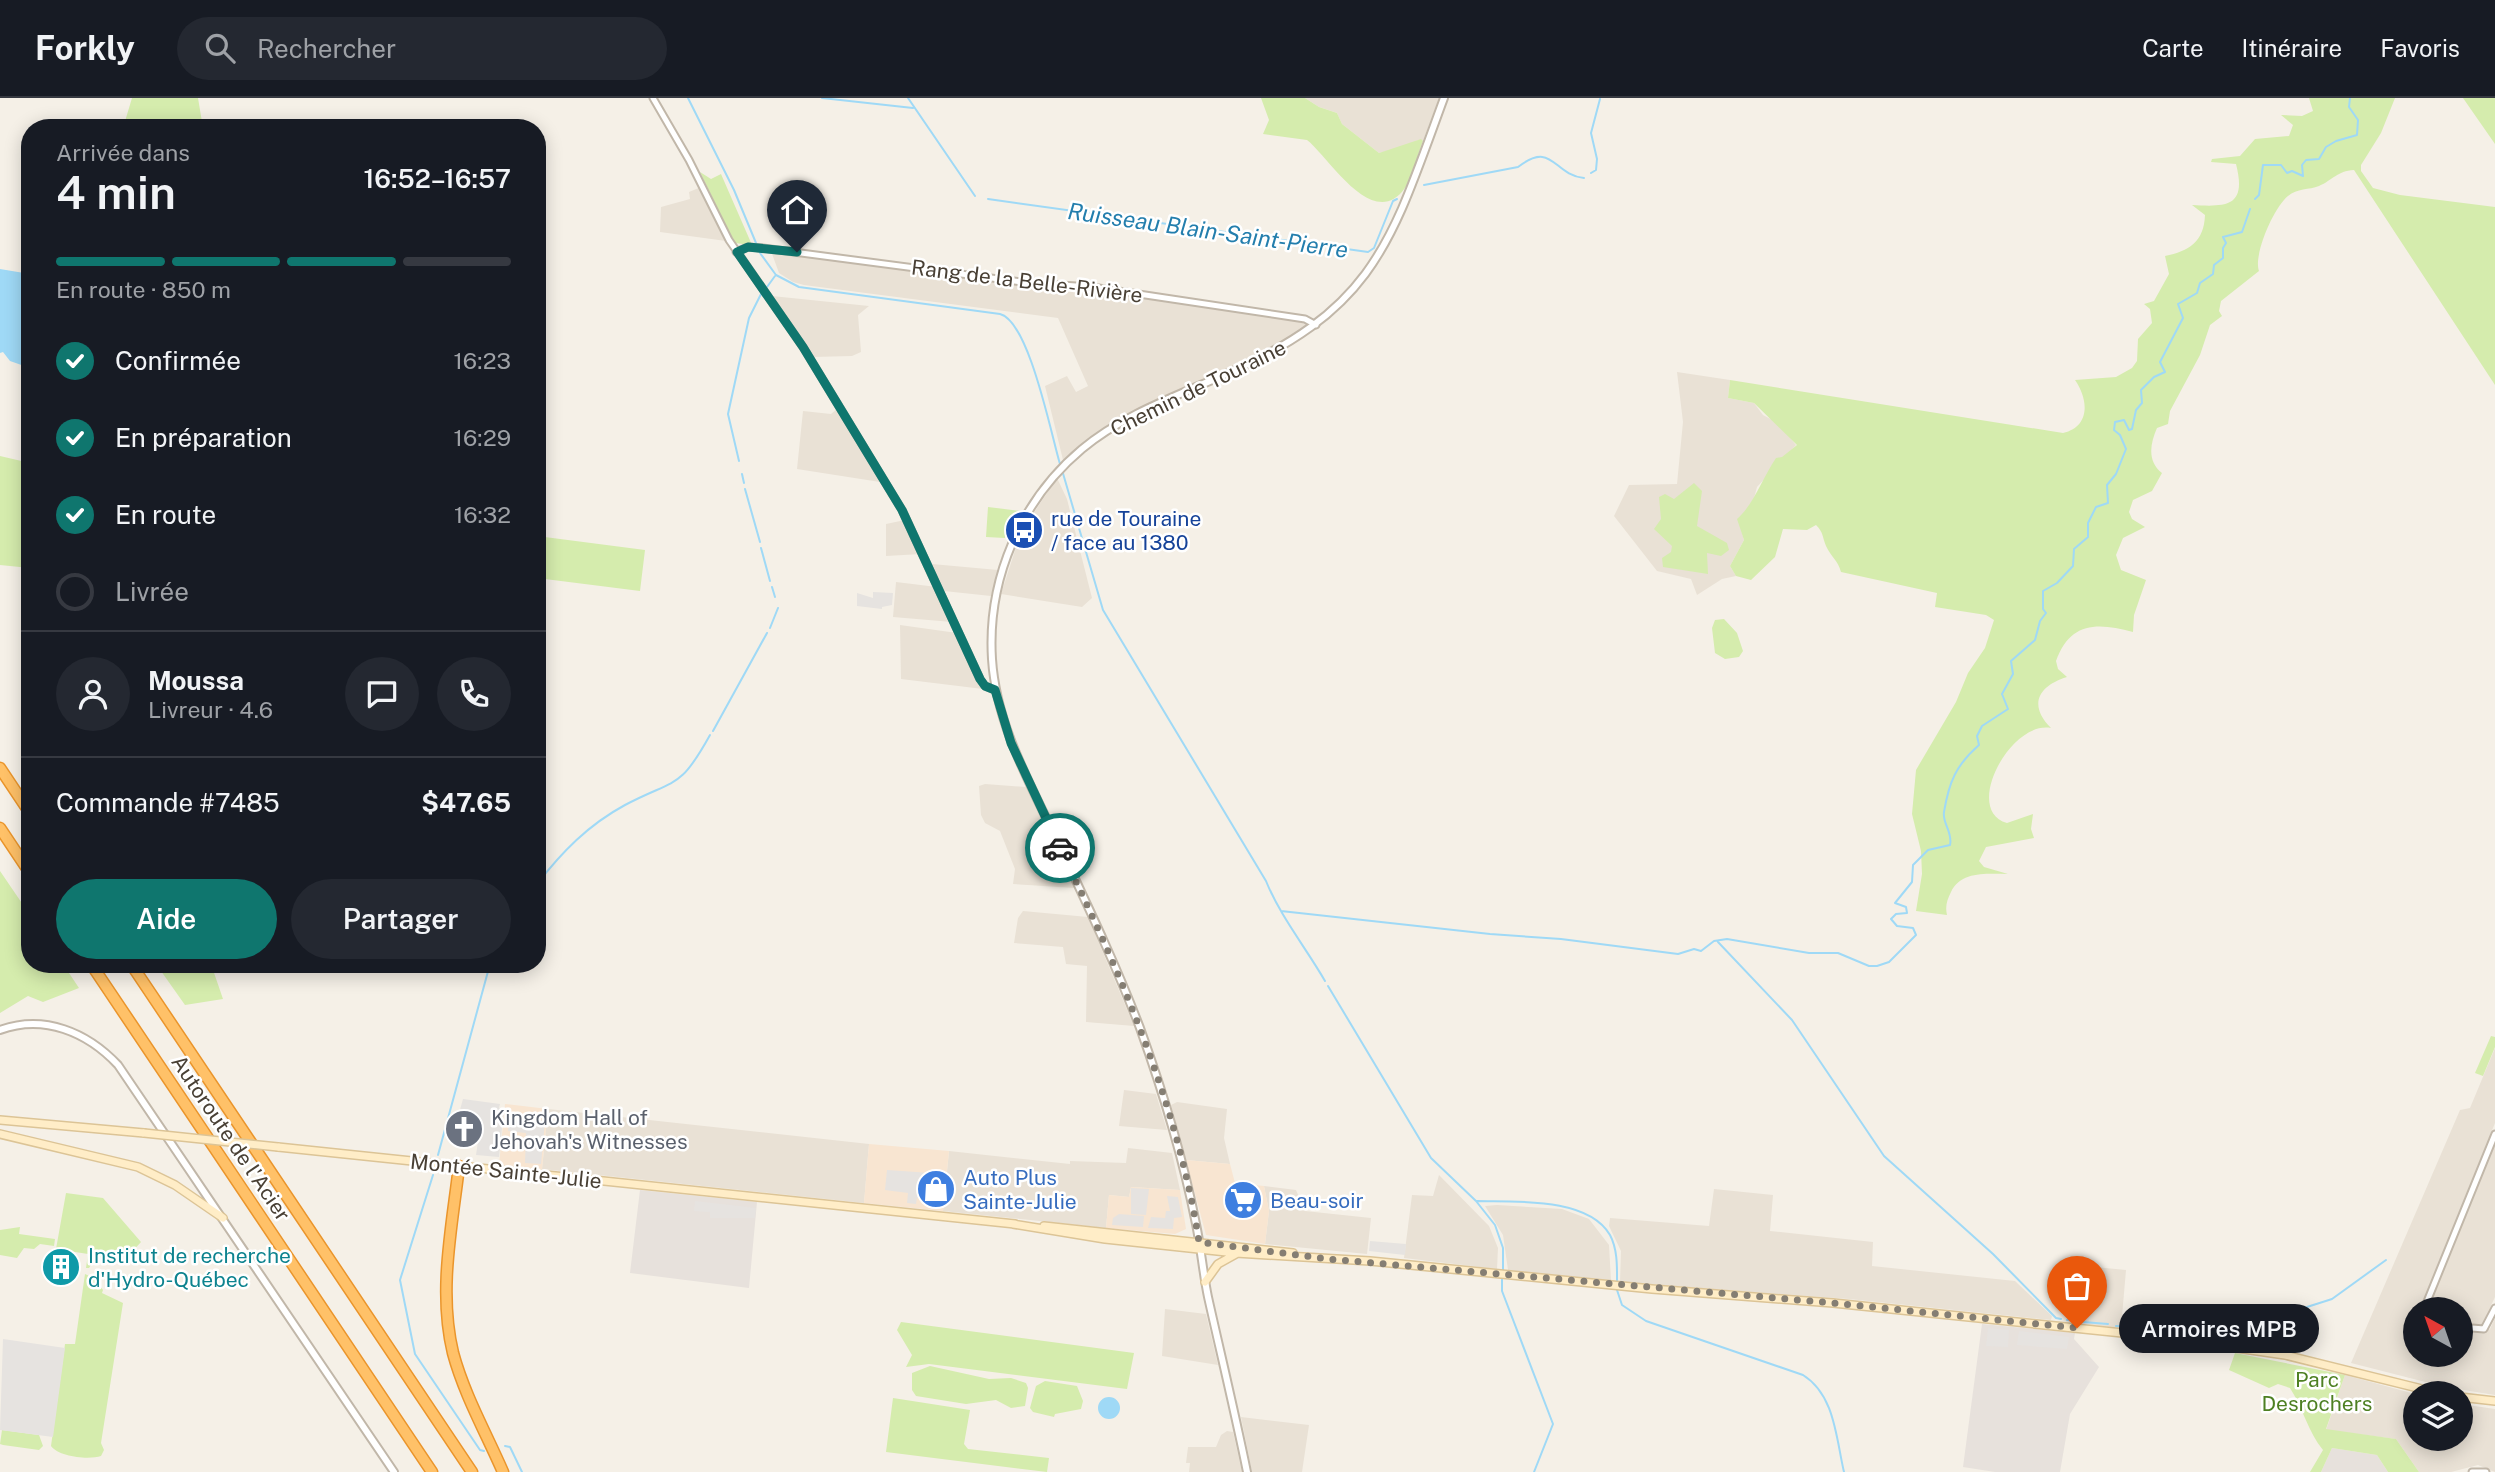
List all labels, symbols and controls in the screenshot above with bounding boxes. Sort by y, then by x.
search box [177,17,667,80]
text: Forkly [35,29,135,67]
icon: search [201,29,239,67]
text: Rechercher [257,33,396,64]
text: Carte [2142,34,2204,62]
text: Itinéraire [2242,34,2342,62]
text: Favoris [2380,34,2460,62]
text: Arrivée dans [56,139,190,166]
text: 16:52–16:57 [363,163,511,194]
text: 4 min [56,165,176,219]
pin [767,180,827,252]
icon: home [778,191,816,229]
water label: Ruisseau Blain-Saint-Pierre [1066,197,1350,263]
street label: Rang de la Belle-Rivière [910,254,1144,308]
text: En route · 850 m [56,276,231,303]
street label: Chemin de Touraine [1106,335,1290,441]
icon: check [56,342,94,380]
text: Confirmée [115,345,241,376]
text: 16:23 [453,347,511,374]
icon: check [56,419,94,457]
text: En préparation [115,422,292,453]
text: 16:29 [454,424,511,451]
icon: check [56,496,94,534]
text: En route [115,499,216,530]
text: 16:32 [454,501,511,528]
place label: rue de Touraine / face au 1380 [1051,506,1201,555]
bus stop icon: rue de Touraine / face au 1380 [1003,509,1045,551]
text: Livrée [115,576,189,607]
button: person [56,657,130,731]
button: chat [345,657,419,731]
button: phone [437,657,511,731]
text: Moussa [148,665,244,696]
text: Livreur · 4.6 [148,696,273,723]
text: Commande #7485 [56,787,280,818]
text: $47.65 [421,787,511,818]
courier [1025,813,1095,883]
icon: car [1041,829,1079,867]
button: Aide [56,879,277,959]
button: Partager [291,879,511,959]
street label: Autoroute de l'Acier [166,1050,296,1226]
place label: Kingdom Hall of Jehovah's Witnesses [491,1105,688,1154]
church icon: Kingdom Hall of Jehovah's Witnesses [443,1108,485,1150]
street label: Montée Sainte-Julie [409,1149,603,1193]
place label: Auto Plus Sainte-Julie [963,1165,1077,1214]
shop icon: Auto Plus Sainte-Julie [915,1168,957,1210]
supermarket icon: Beau-soir [1222,1179,1264,1221]
place label: Beau-soir [1270,1188,1364,1213]
place label: Institut de recherche d'Hydro-Québec [88,1243,291,1292]
building icon: Institut de recherche d'Hydro-Québec [40,1246,82,1288]
pin [2047,1256,2107,1328]
icon: bag [2058,1267,2096,1305]
north arrow [2403,1297,2473,1367]
map controls [2403,1297,2473,1451]
callout: Armoires MPB [2119,1304,2318,1352]
text: Armoires MPB [2141,1315,2297,1342]
park label: Parc Desrochers [2262,1367,2372,1416]
button: layers [2403,1381,2473,1451]

